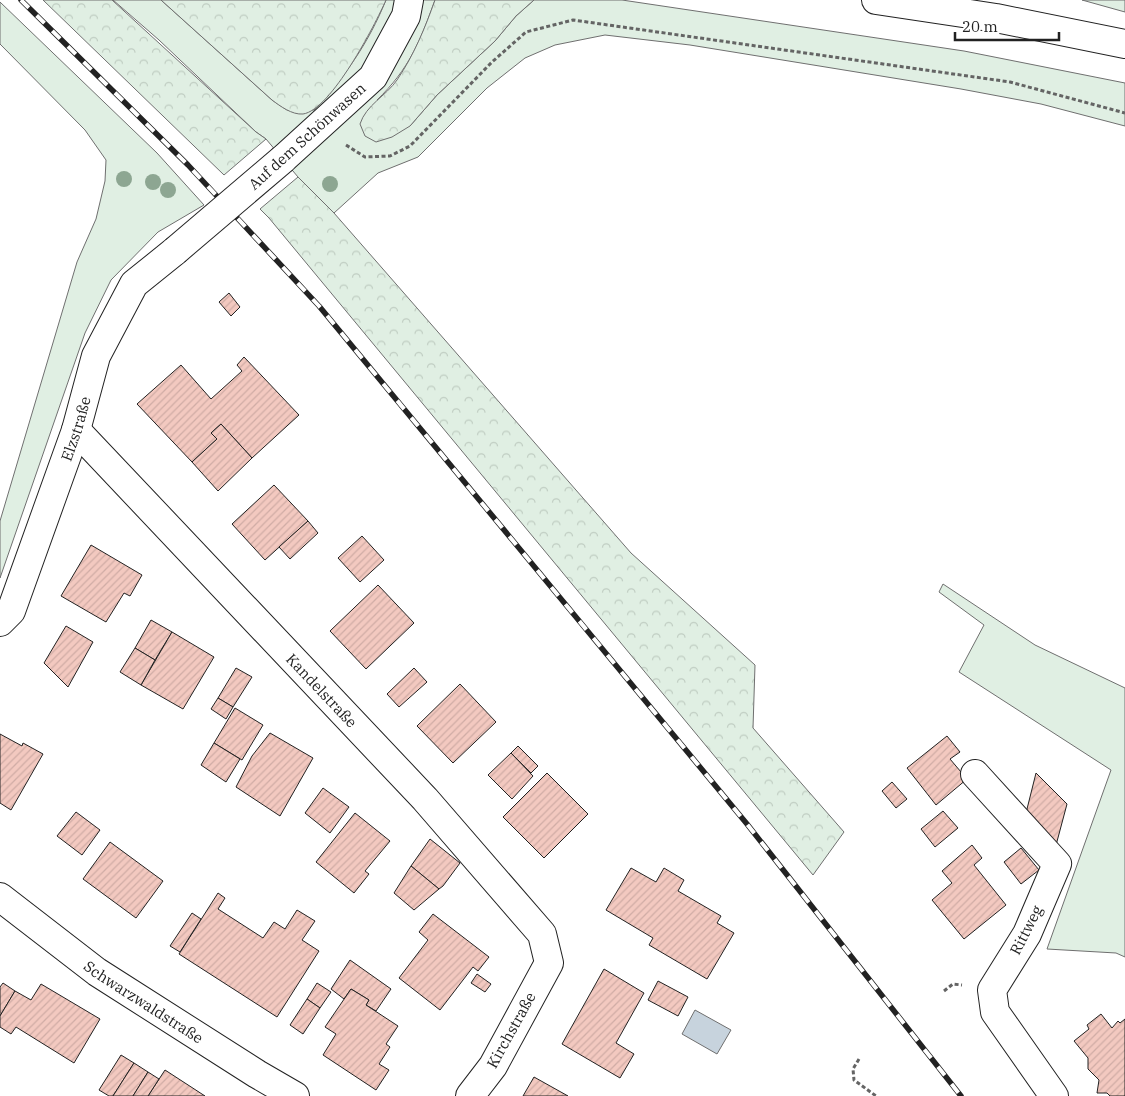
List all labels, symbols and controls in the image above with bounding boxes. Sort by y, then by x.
scale bar [955,10,1059,42]
text: 20 m [962,17,998,36]
street label: Auf dem Schönwasen [244,78,370,194]
street label: Elzstraße [56,394,94,464]
street label: Kandelstraße [282,649,362,731]
street label: Rittweg [1006,902,1046,958]
street label: Schwarzwaldstraße [80,956,207,1047]
street label: Kirchstraße [482,989,540,1071]

